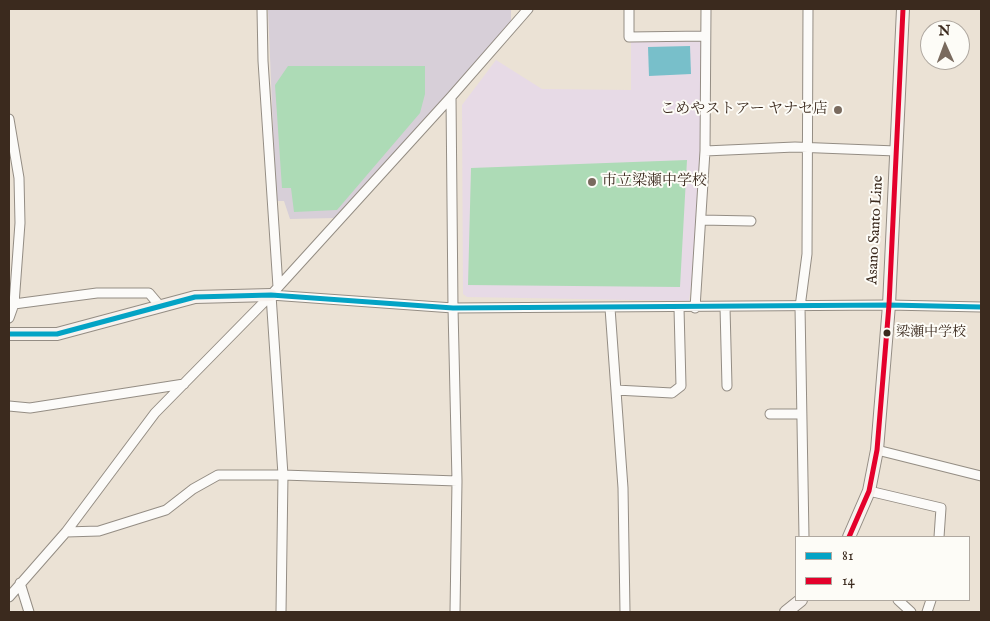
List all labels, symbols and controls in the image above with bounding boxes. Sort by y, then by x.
north arrow [920,20,970,70]
text: N [938,22,951,40]
place label: こめやストアー ヤナセ店 [660,101,828,119]
marker: こめやストアー ヤナセ店 [832,104,844,116]
place label: 市立梁瀬中学校 [602,173,707,191]
street label: Asano Santo Line [864,175,888,285]
marker: 市立梁瀬中学校 [586,176,598,188]
place label: 梁瀬中学校 [896,325,966,341]
marker: 梁瀬中学校 [882,328,892,338]
legend [795,536,970,601]
text: 81 [842,546,853,565]
text: 14 [842,571,855,590]

